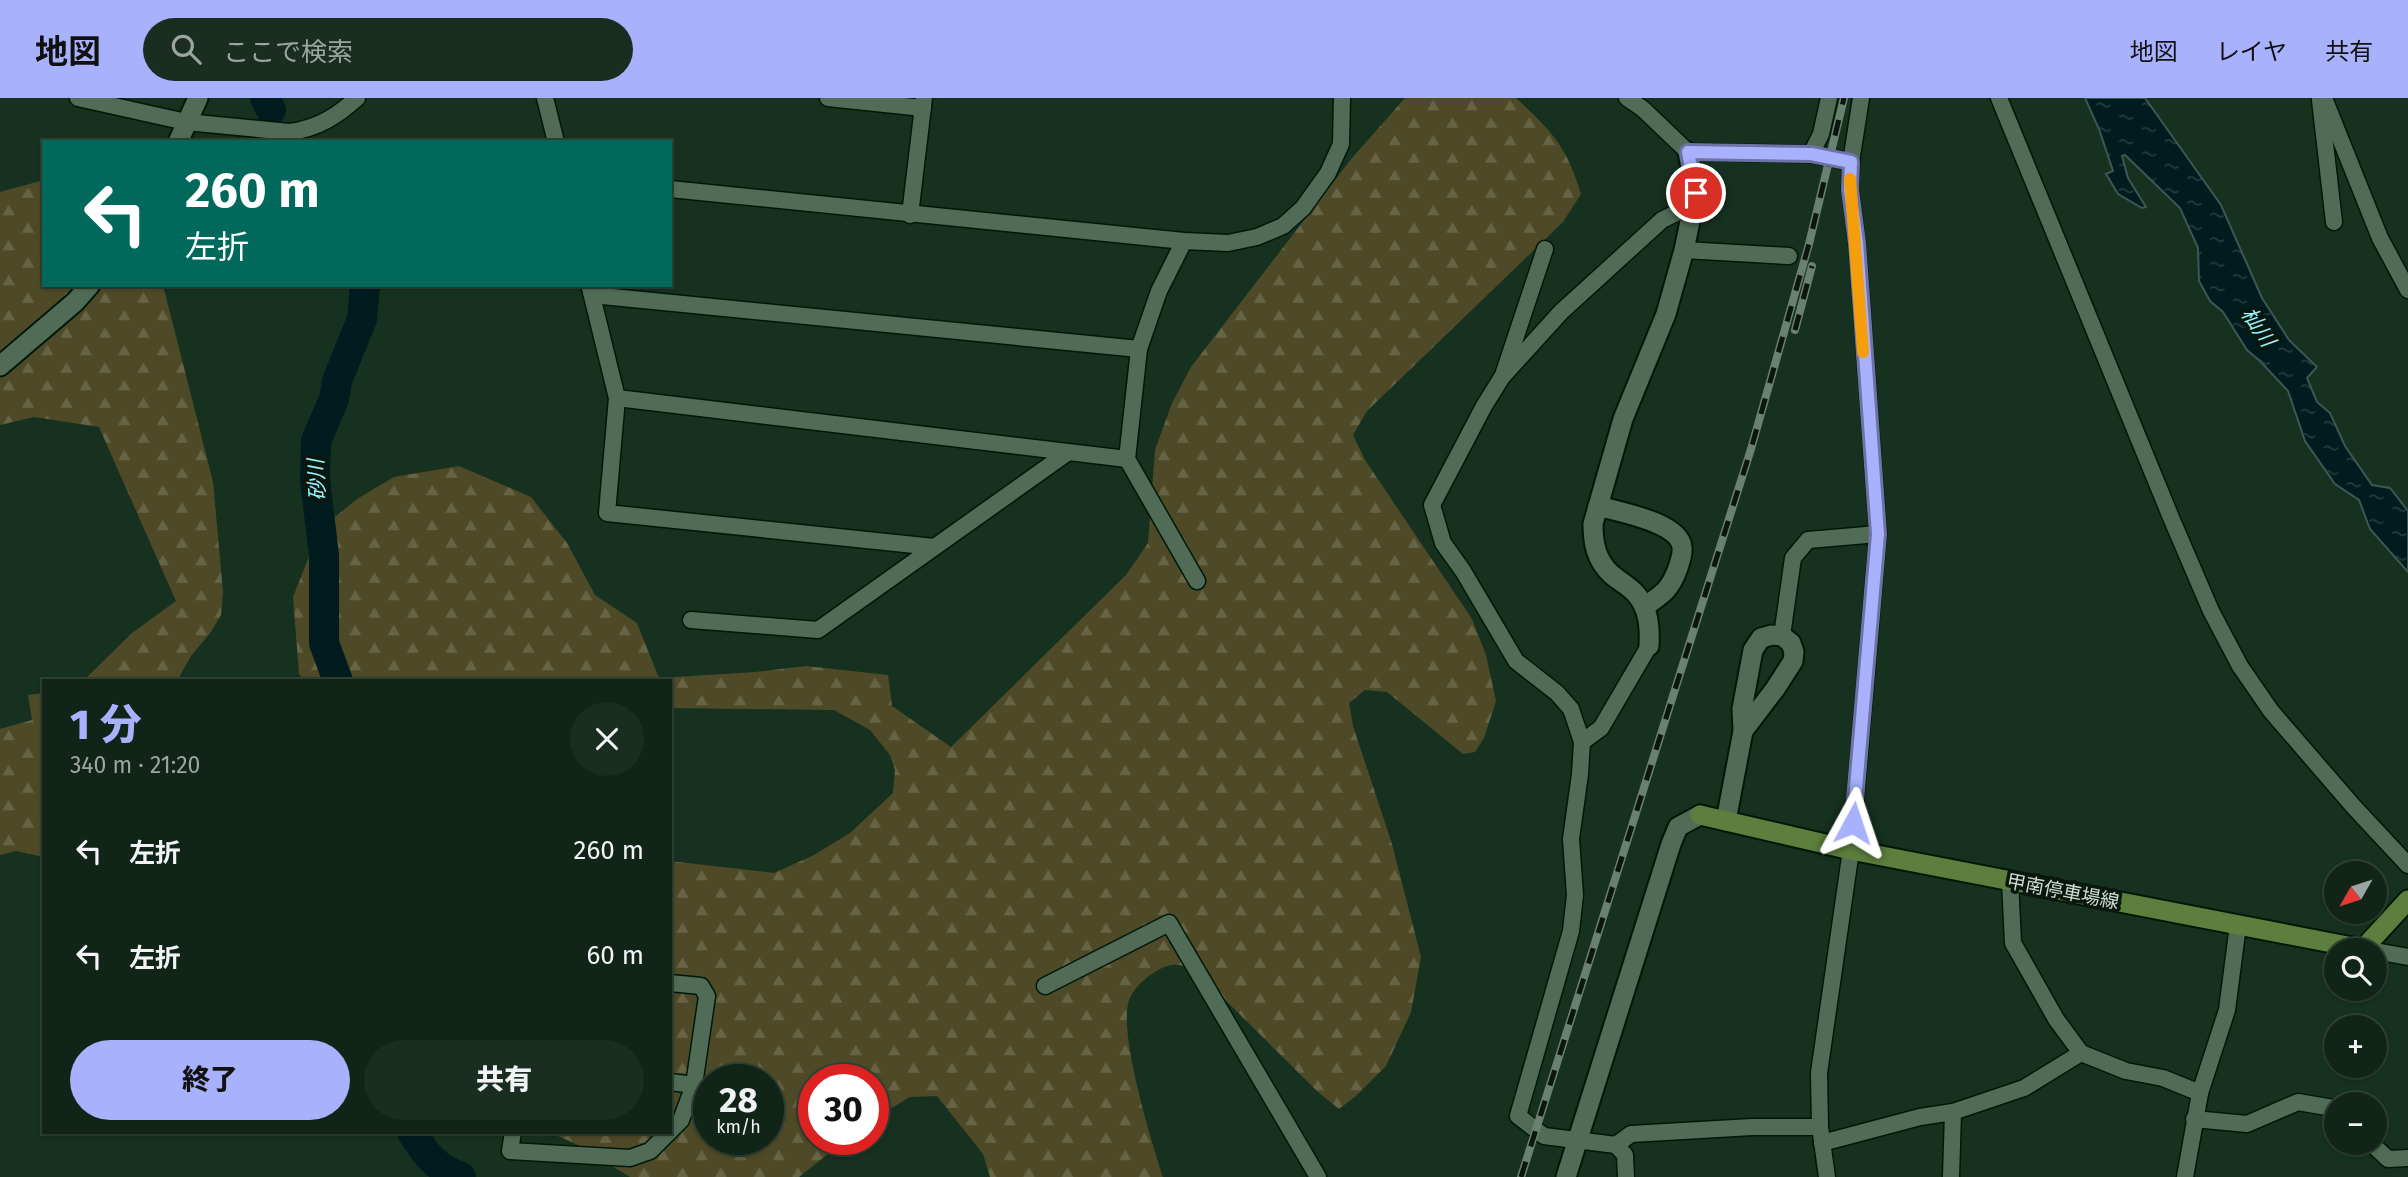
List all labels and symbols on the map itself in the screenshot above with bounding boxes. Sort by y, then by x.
pin [1666,163,1726,223]
water label: 杣川 [2235,302,2282,353]
water label: 砂川 [303,456,331,502]
position arrow [1816,786,1890,860]
north arrow [2324,861,2387,924]
street label: 甲南停車場線 [2005,869,2121,914]
speed limit sign: 30 [798,1064,889,1155]

